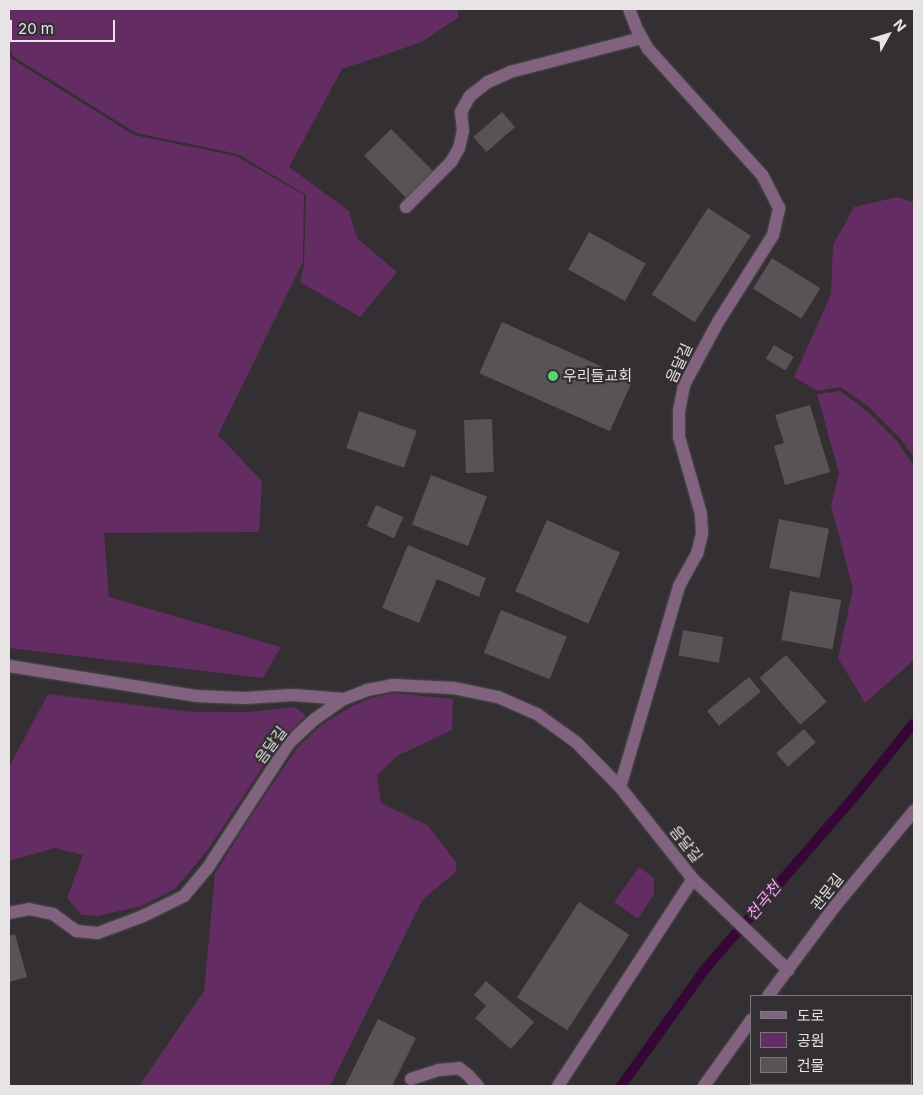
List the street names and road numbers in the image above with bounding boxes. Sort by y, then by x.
street label: 음달길 [662,340,696,386]
street label: 음달길 [251,723,291,767]
street label: 음달길 [666,822,706,866]
street label: 관문길 [807,870,847,914]

